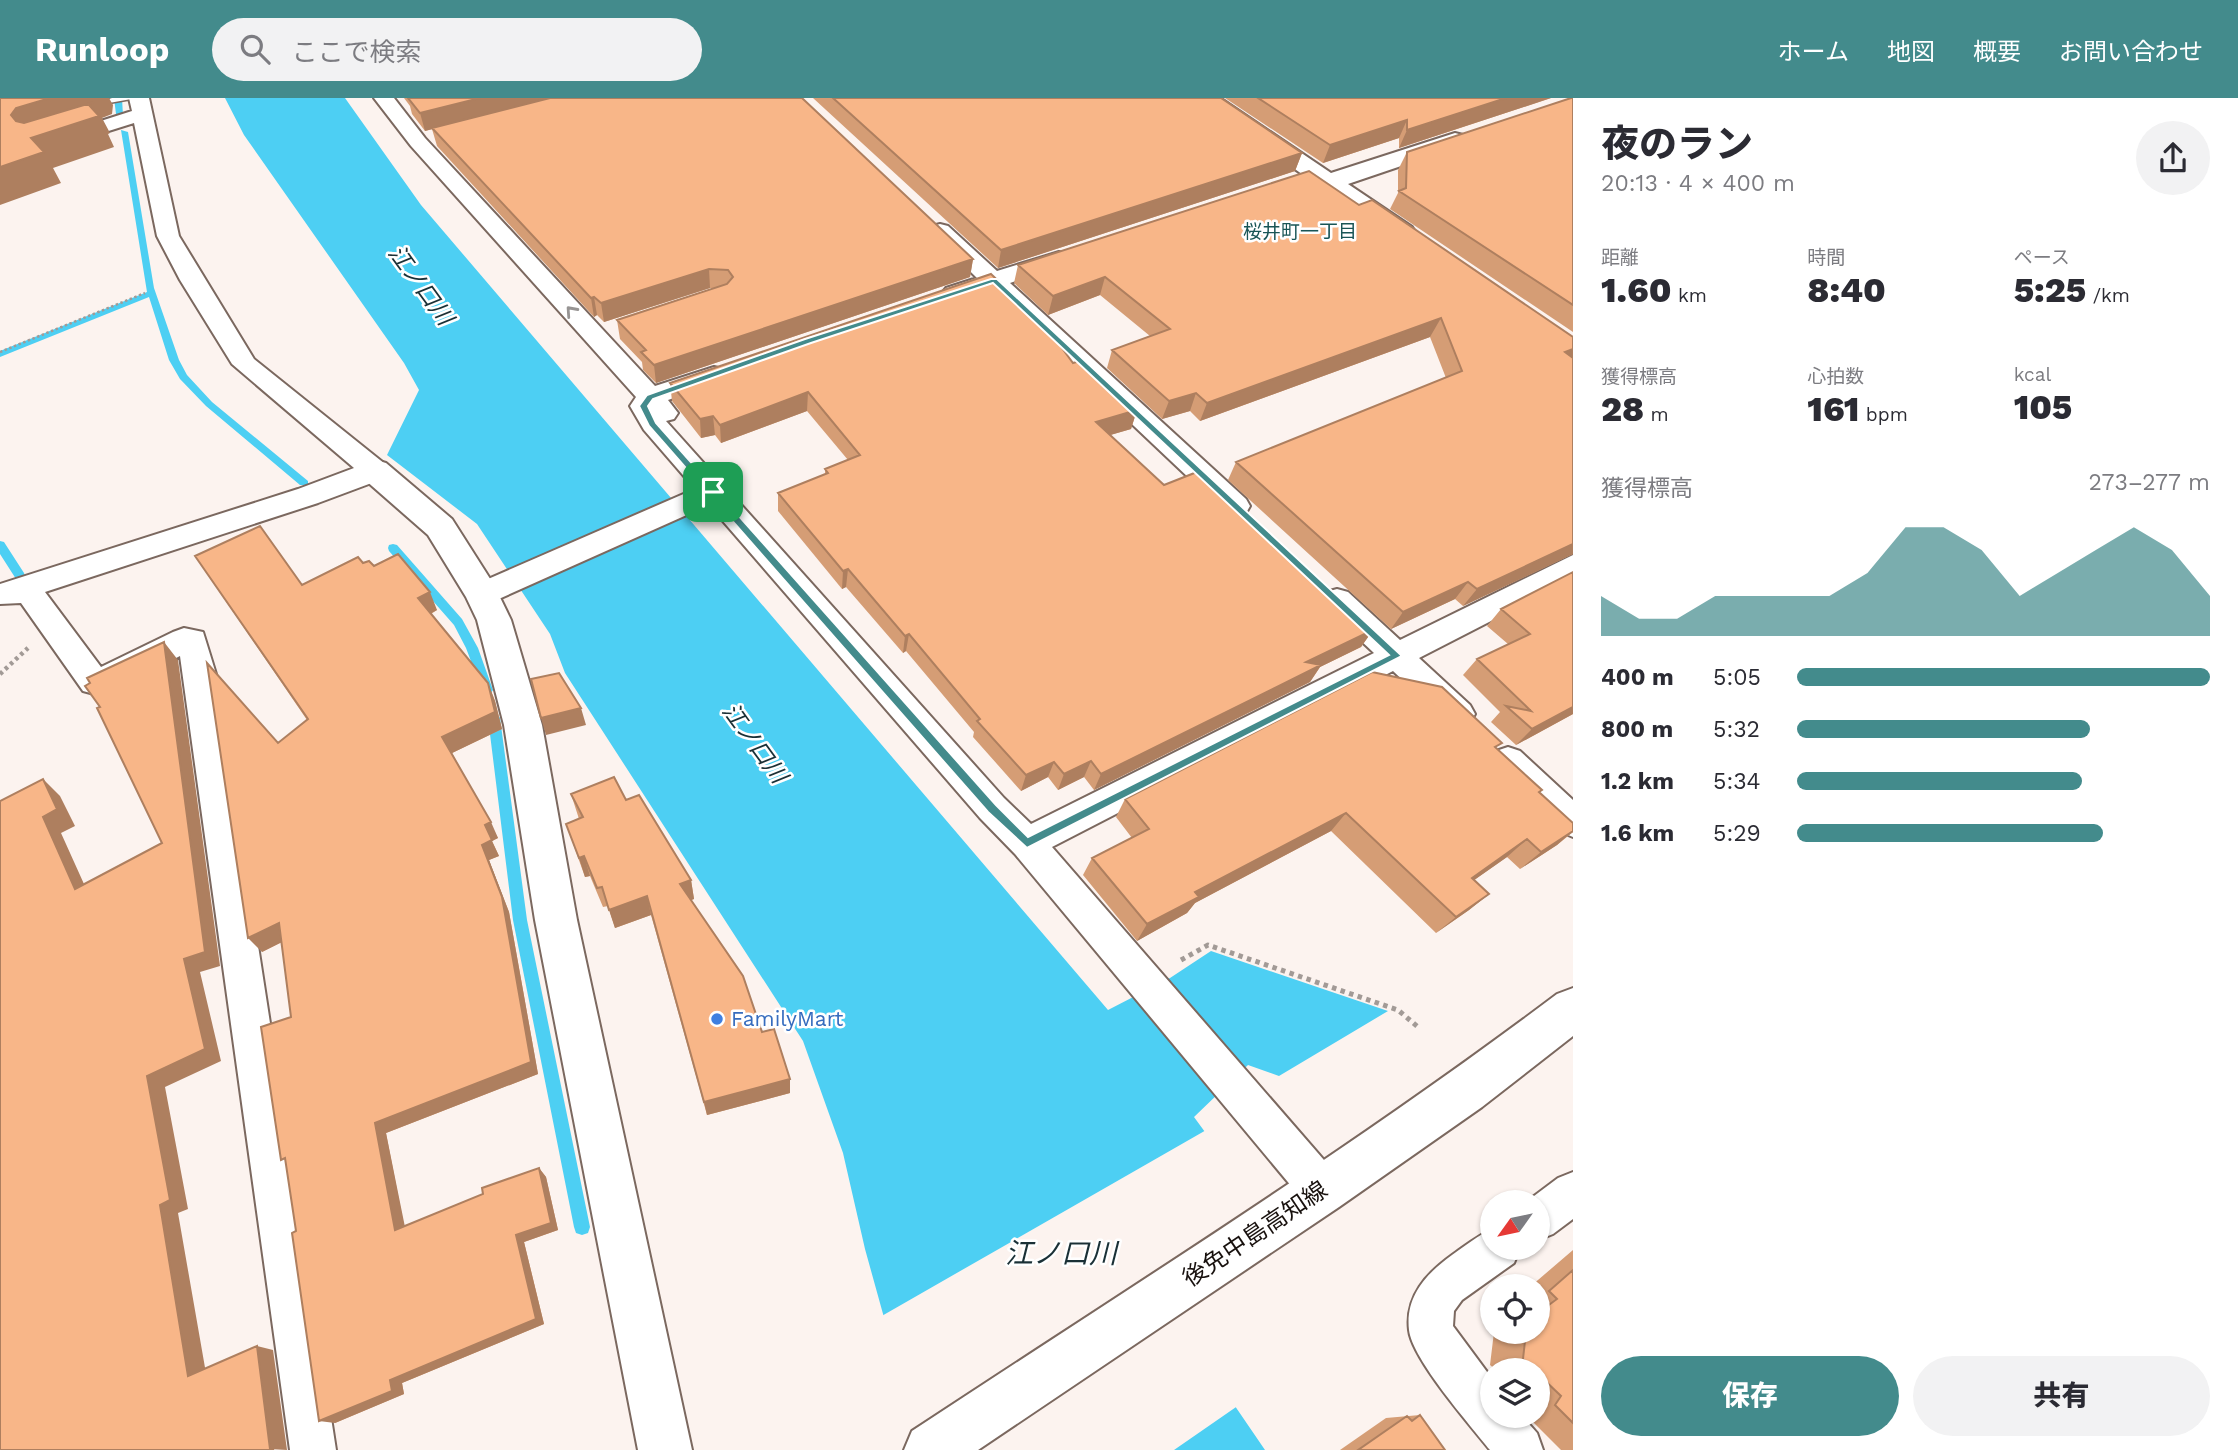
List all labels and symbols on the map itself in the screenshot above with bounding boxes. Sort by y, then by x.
district label: 桜井町一丁目 [1243,220,1357,243]
water label: 江ノ口川 [383,240,460,333]
one-way arrow [567,306,579,319]
pin [683,462,743,522]
water label: 江ノ口川 [717,698,794,791]
place label: FamilyMart [731,1006,844,1031]
marker: FamilyMart [709,1011,725,1027]
street label: 後免中島高知線 [1178,1175,1332,1293]
north arrow [1480,1190,1550,1260]
water label: 江ノ口川 [1005,1237,1120,1270]

